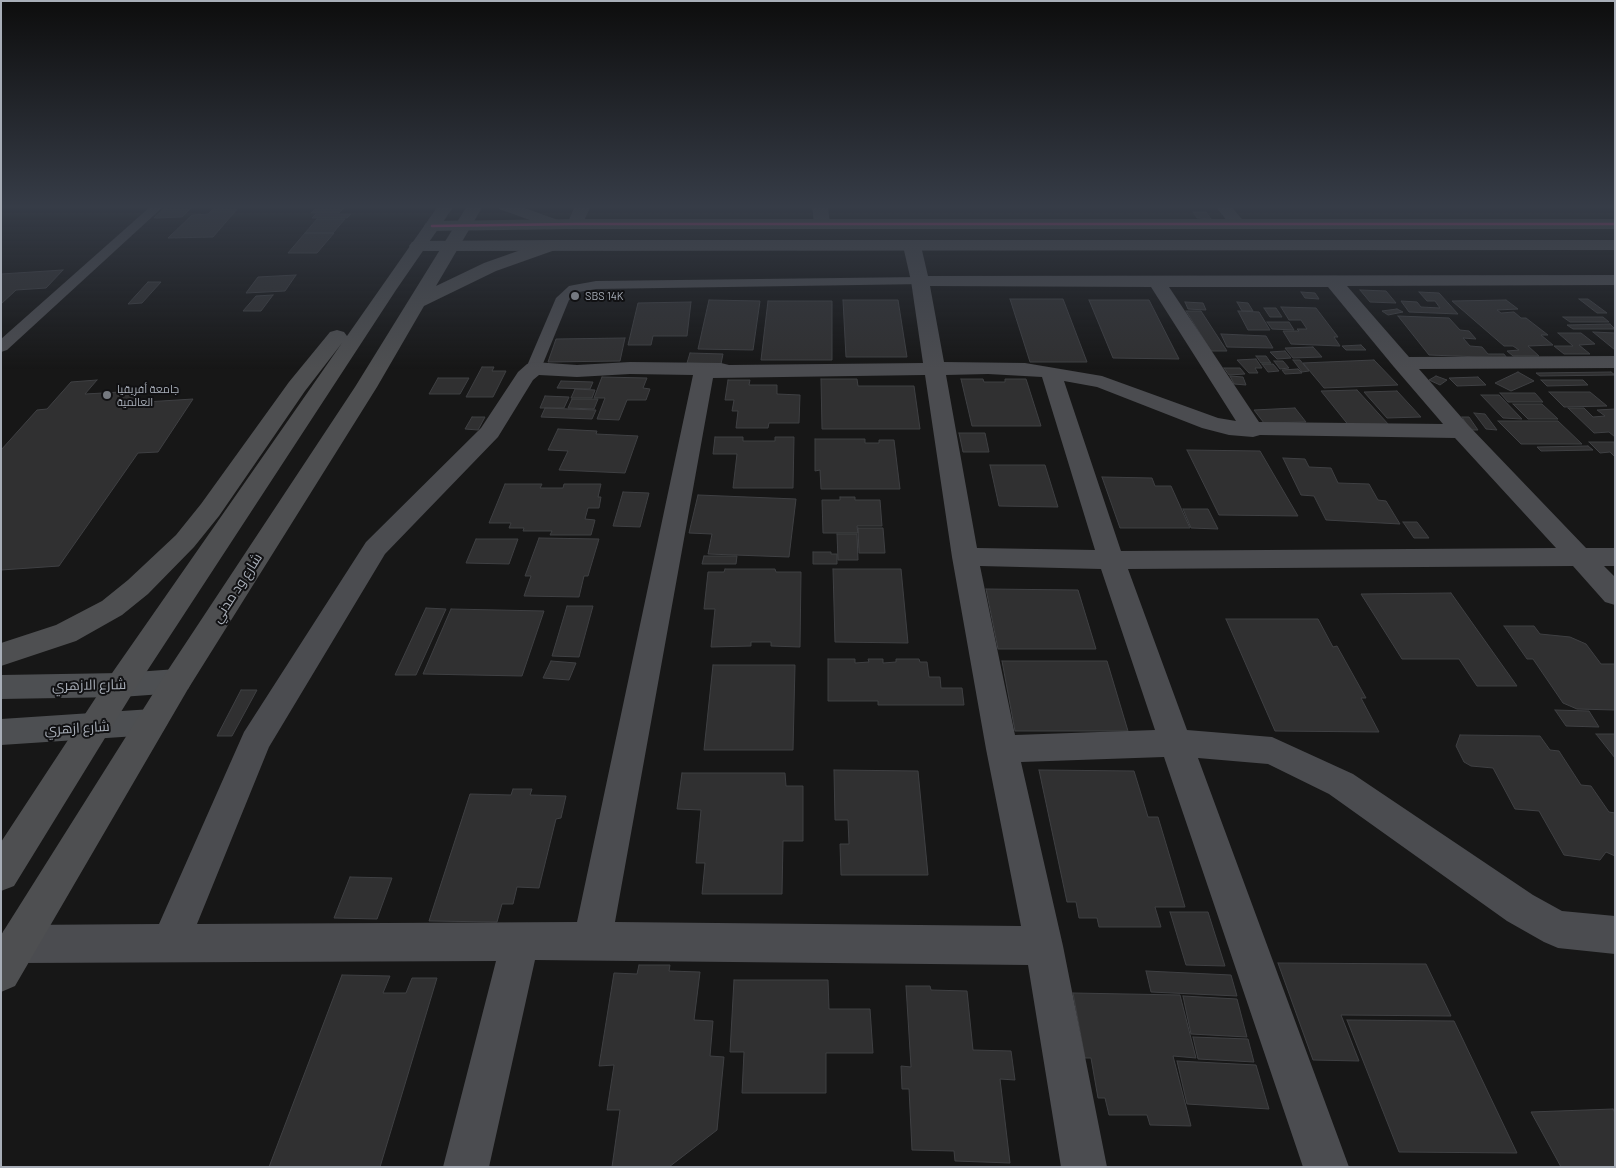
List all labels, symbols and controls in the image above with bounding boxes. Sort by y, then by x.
place label: SBS 14K [585,289,624,303]
marker: SBS 14K [569,290,581,302]
place label: جامعة أفريقيا العالمية [117,382,179,408]
marker: جامعة أفريقيا العالمية [101,389,113,401]
street label: شارع ود مدني [208,550,266,626]
street label: شارع الازهري [52,676,126,694]
street label: شارع ازهري [44,718,110,738]

